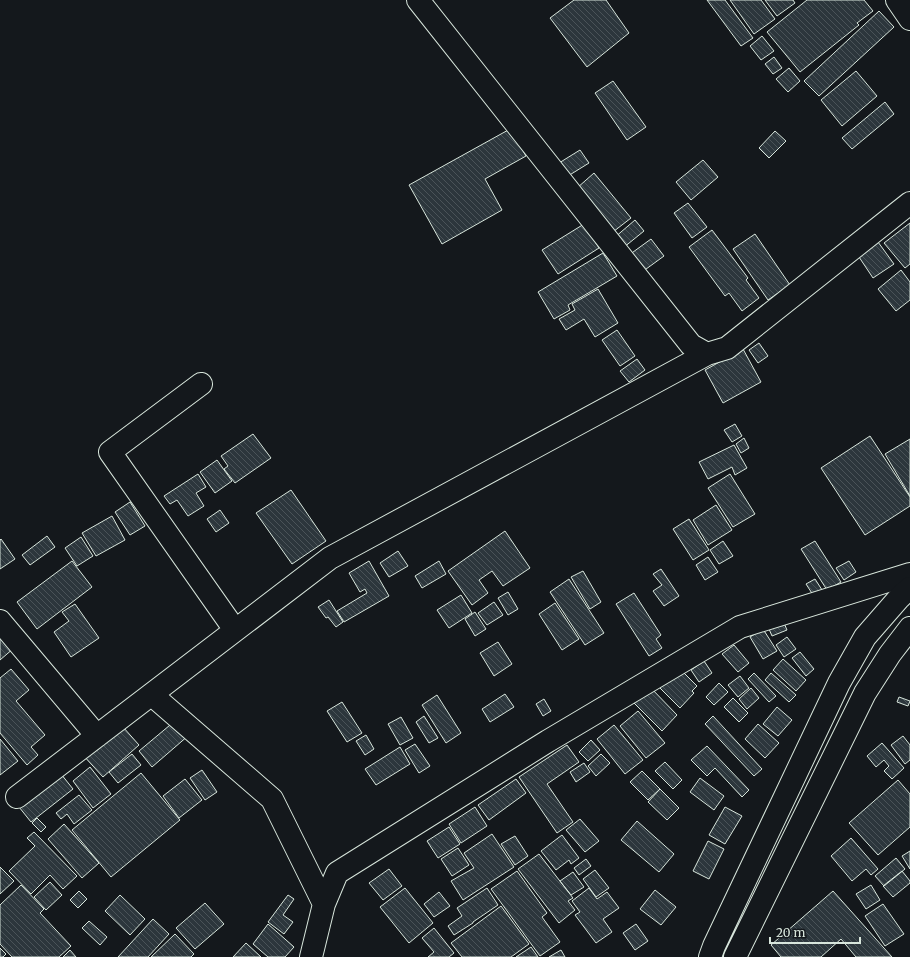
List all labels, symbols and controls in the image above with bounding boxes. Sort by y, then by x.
scale bar [770,919,860,945]
text: 20 m [776,925,805,940]

